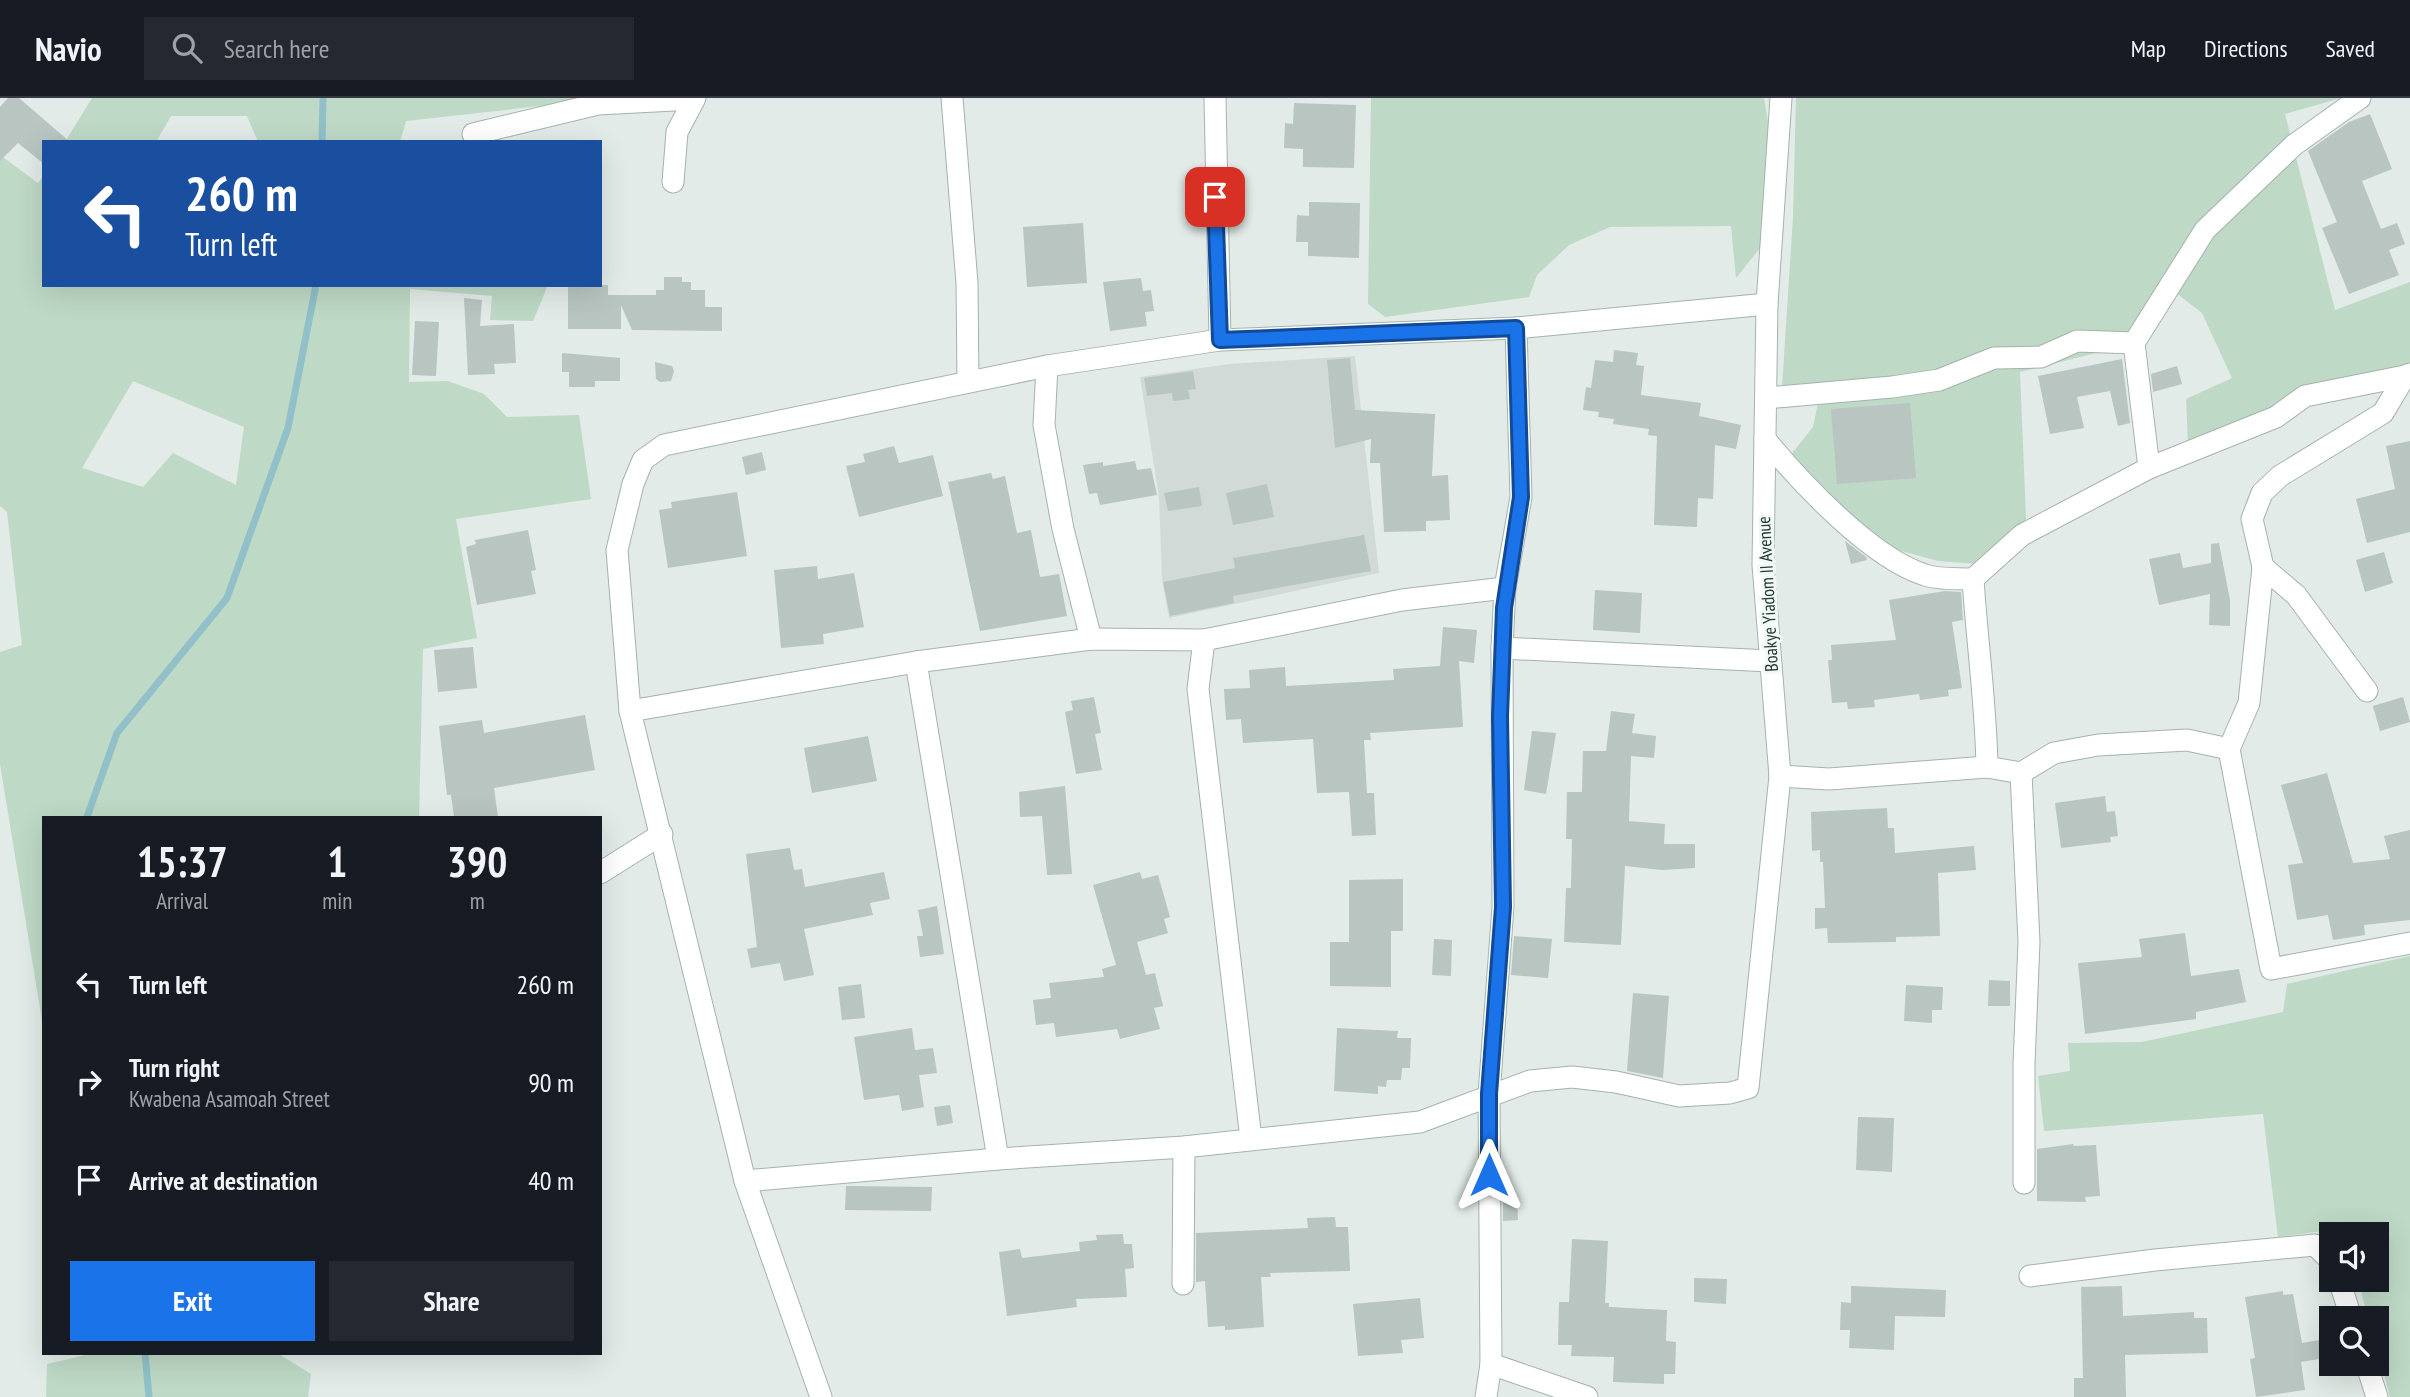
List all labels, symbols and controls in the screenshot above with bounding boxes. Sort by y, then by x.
search box [144,17,634,80]
text: Navio [35,27,102,70]
icon: search [168,29,206,67]
text: Search here [224,32,329,65]
text: Map [2131,33,2166,64]
text: Directions [2204,33,2288,64]
text: Saved [2326,33,2375,64]
text: 260 m [185,161,298,225]
pin [1185,167,1245,227]
icon: left [70,168,161,259]
icon: arrive [1196,178,1234,216]
text: Turn left [185,223,277,265]
street label: Boakye Yiadom II Avenue [1752,516,1783,672]
text: 15:37 [137,834,228,889]
text: 1 [327,834,347,889]
text: 390 [447,834,507,889]
text: Arrival [156,886,208,915]
text: min [322,886,352,915]
text: m [470,886,485,915]
icon: left [70,965,108,1003]
text: Turn left [129,968,207,1001]
text: 260 m [516,968,574,1001]
text: Turn right [129,1051,220,1084]
icon: right [70,1063,108,1101]
text: 90 m [528,1066,574,1099]
text: Kwabena Asamoah Street [129,1084,330,1113]
position arrow [1452,1138,1526,1212]
icon: arrive [70,1161,108,1199]
text: Arrive at destination [129,1164,318,1197]
text: 40 m [528,1164,574,1197]
map controls [2319,1222,2389,1376]
button: sound [2319,1222,2389,1292]
button: Exit [70,1261,315,1341]
button: Share [329,1261,574,1341]
button: search [2319,1306,2389,1376]

